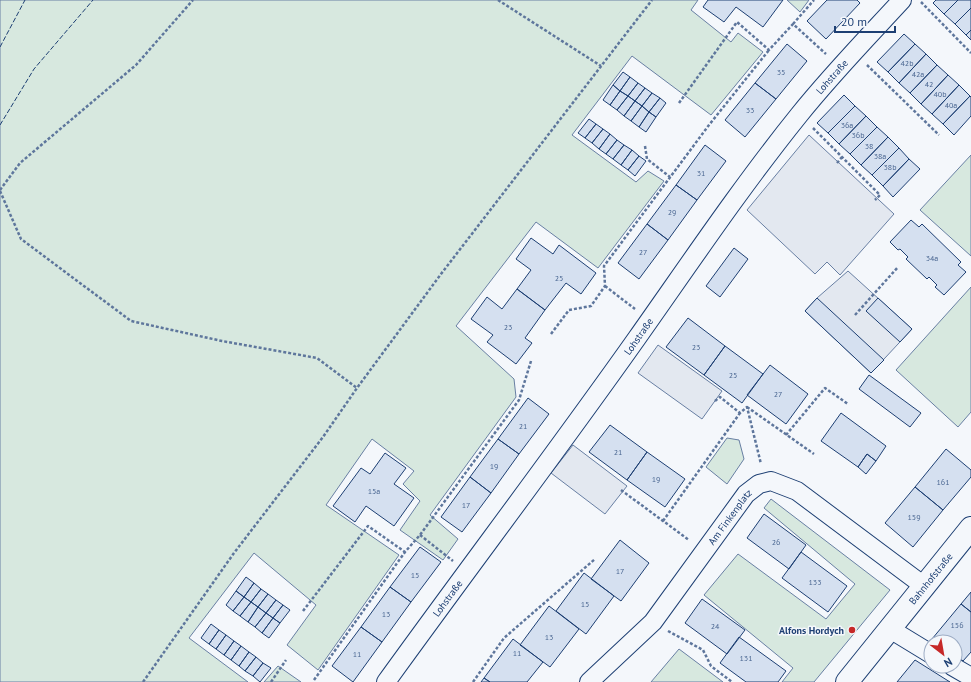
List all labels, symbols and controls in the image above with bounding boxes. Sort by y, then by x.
scale bar [835,8,895,34]
text: 20 m [841,14,867,29]
street label: Lohstraße [813,57,851,97]
house number: 42b [900,58,914,68]
house number: 35 [777,67,785,77]
house number: 42a [912,69,924,79]
house number: 42 [925,79,933,89]
house number: 40b [933,89,947,99]
house number: 40a [945,100,957,110]
house number: 33 [746,105,754,115]
house number: 36a [841,120,853,130]
house number: 36b [851,130,865,140]
house number: 38 [865,141,873,151]
house number: 38a [874,151,886,161]
house number: 38b [883,162,897,172]
house number: 31 [697,168,705,178]
house number: 29 [668,207,676,217]
house number: 27 [639,247,647,257]
house number: 34a [926,253,938,263]
house number: 25 [555,273,563,283]
street label: Lohstraße [621,315,656,358]
house number: 23 [504,322,512,332]
house number: 23 [692,342,700,352]
house number: 25 [729,370,737,380]
house number: 27 [774,389,782,399]
house number: 21 [519,421,527,431]
house number: 21 [614,447,622,457]
house number: 19 [490,461,498,471]
house number: 19 [652,474,660,484]
house number: 161 [936,477,950,487]
house number: 15a [368,486,380,496]
street label: Am Finkenplatz [705,486,754,548]
house number: 17 [462,500,470,510]
house number: 159 [907,512,921,522]
house number: 26 [772,537,780,547]
street label: Bahnhofstraße [906,550,956,607]
house number: 17 [616,566,624,576]
house number: 15 [411,570,419,580]
street label: Lohstraße [430,577,465,619]
house number: 133 [808,577,822,587]
house number: 15 [581,599,589,609]
house number: 13 [382,609,390,619]
house number: 156 [950,620,964,630]
house number: 24 [711,621,720,631]
place label: Alfons Hordych [779,624,844,637]
marker: Alfons Hordych [847,625,857,635]
house number: 13 [545,632,553,642]
north arrow [923,634,963,674]
house number: 11 [513,648,521,658]
house number: 11 [353,649,361,659]
house number: 131 [739,653,753,663]
text: N [941,655,955,670]

